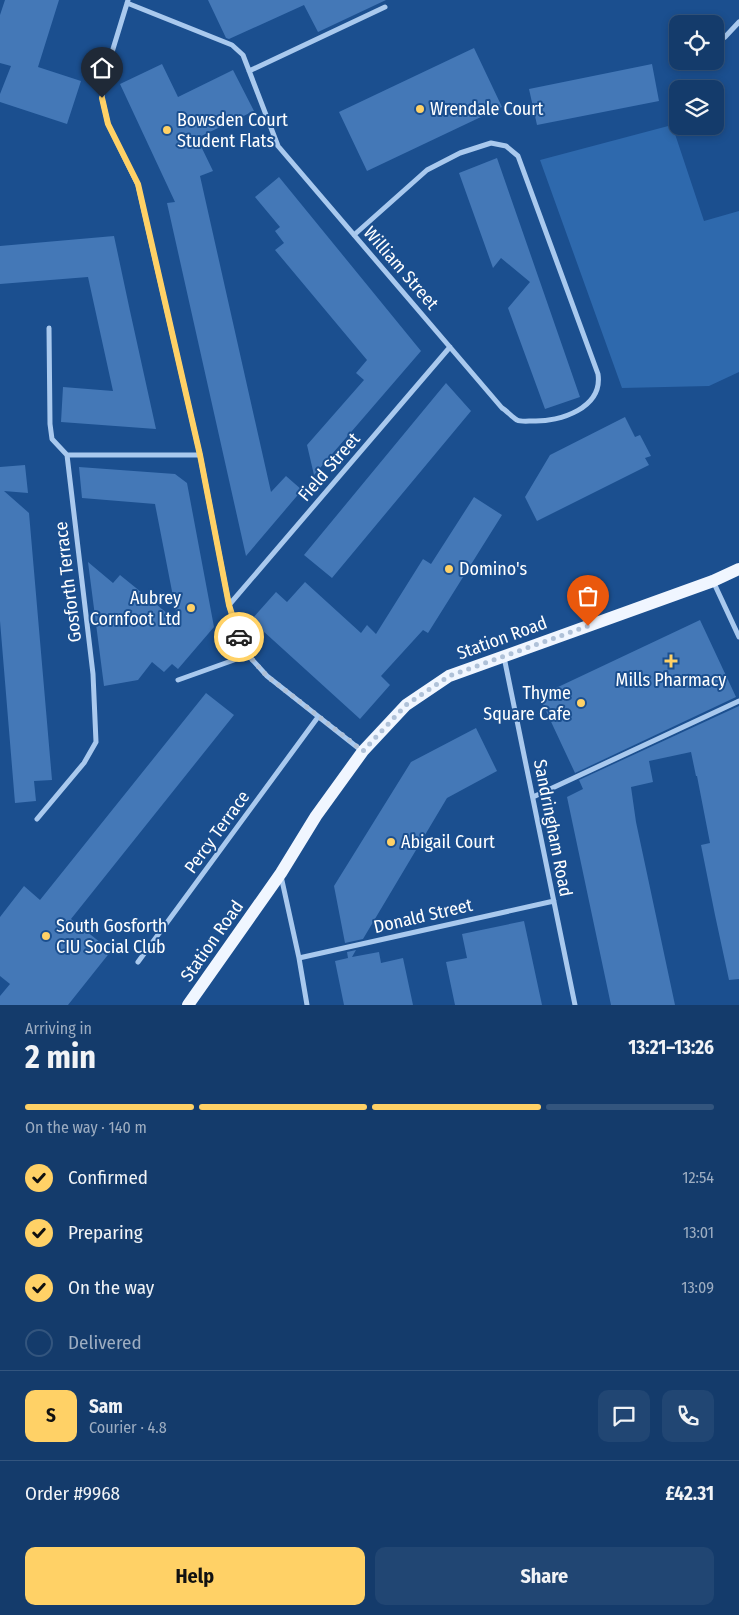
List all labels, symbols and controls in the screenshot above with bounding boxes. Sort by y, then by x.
map controls [669,15,724,135]
button: locate [669,15,724,70]
pin [81,47,123,98]
icon: home [88,54,116,82]
button: layers [669,80,724,135]
place label: Wrendale Court [430,98,544,120]
marker: Wrendale Court [414,103,426,115]
place label: Bowsden Court Student Flats [177,109,288,152]
marker: Bowsden Court Student Flats [161,124,173,136]
street label: William Street [359,222,443,314]
street label: Field Street [293,428,365,506]
street label: Gosforth Terrace [50,520,86,644]
place label: Domino's [459,558,528,580]
marker: Domino's [443,563,455,575]
pin [567,575,609,626]
icon: bag [574,582,602,610]
place label: Aubrey Cornfoot Ltd [90,587,181,630]
marker: Aubrey Cornfoot Ltd [185,602,197,614]
courier [214,612,264,662]
street label: Station Road [454,612,550,664]
icon: car [225,623,253,651]
marker: Mills Pharmacy [665,655,677,667]
place label: Mills Pharmacy [616,669,726,691]
place label: Thyme Square Cafe [483,682,571,725]
marker: Thyme Square Cafe [575,697,587,709]
street label: Sandringham Road [529,758,577,898]
street label: Percy Terrace [180,786,254,878]
place label: Abigail Court [401,831,495,853]
marker: Abigail Court [385,836,397,848]
street label: Donald Street [371,894,475,938]
street label: Station Road [176,896,248,986]
place label: South Gosforth CIU Social Club [56,915,167,958]
marker: South Gosforth CIU Social Club [40,930,52,942]
text: Arriving in [25,1019,92,1038]
text: 13:21–13:26 [628,1036,714,1059]
text: 2 min [25,1038,96,1076]
text: On the way · 140 m [25,1118,147,1137]
icon: check [25,1164,53,1192]
text: Confirmed [68,1166,148,1189]
text: 12:54 [682,1168,714,1187]
icon: check [25,1219,53,1247]
text: Preparing [68,1221,143,1244]
text: 13:01 [683,1223,714,1242]
icon: check [25,1274,53,1302]
text: On the way [68,1276,154,1299]
text: 13:09 [681,1278,714,1297]
text: Delivered [68,1331,142,1354]
button: chat [598,1390,650,1442]
button: phone [662,1390,714,1442]
text: Sam [89,1395,123,1418]
text: S [46,1404,56,1427]
text: Courier · 4.8 [89,1418,167,1437]
text: Order #9968 [25,1482,120,1505]
text: £42.31 [665,1482,714,1505]
button: Help [25,1547,365,1605]
button: Share [375,1547,714,1605]

